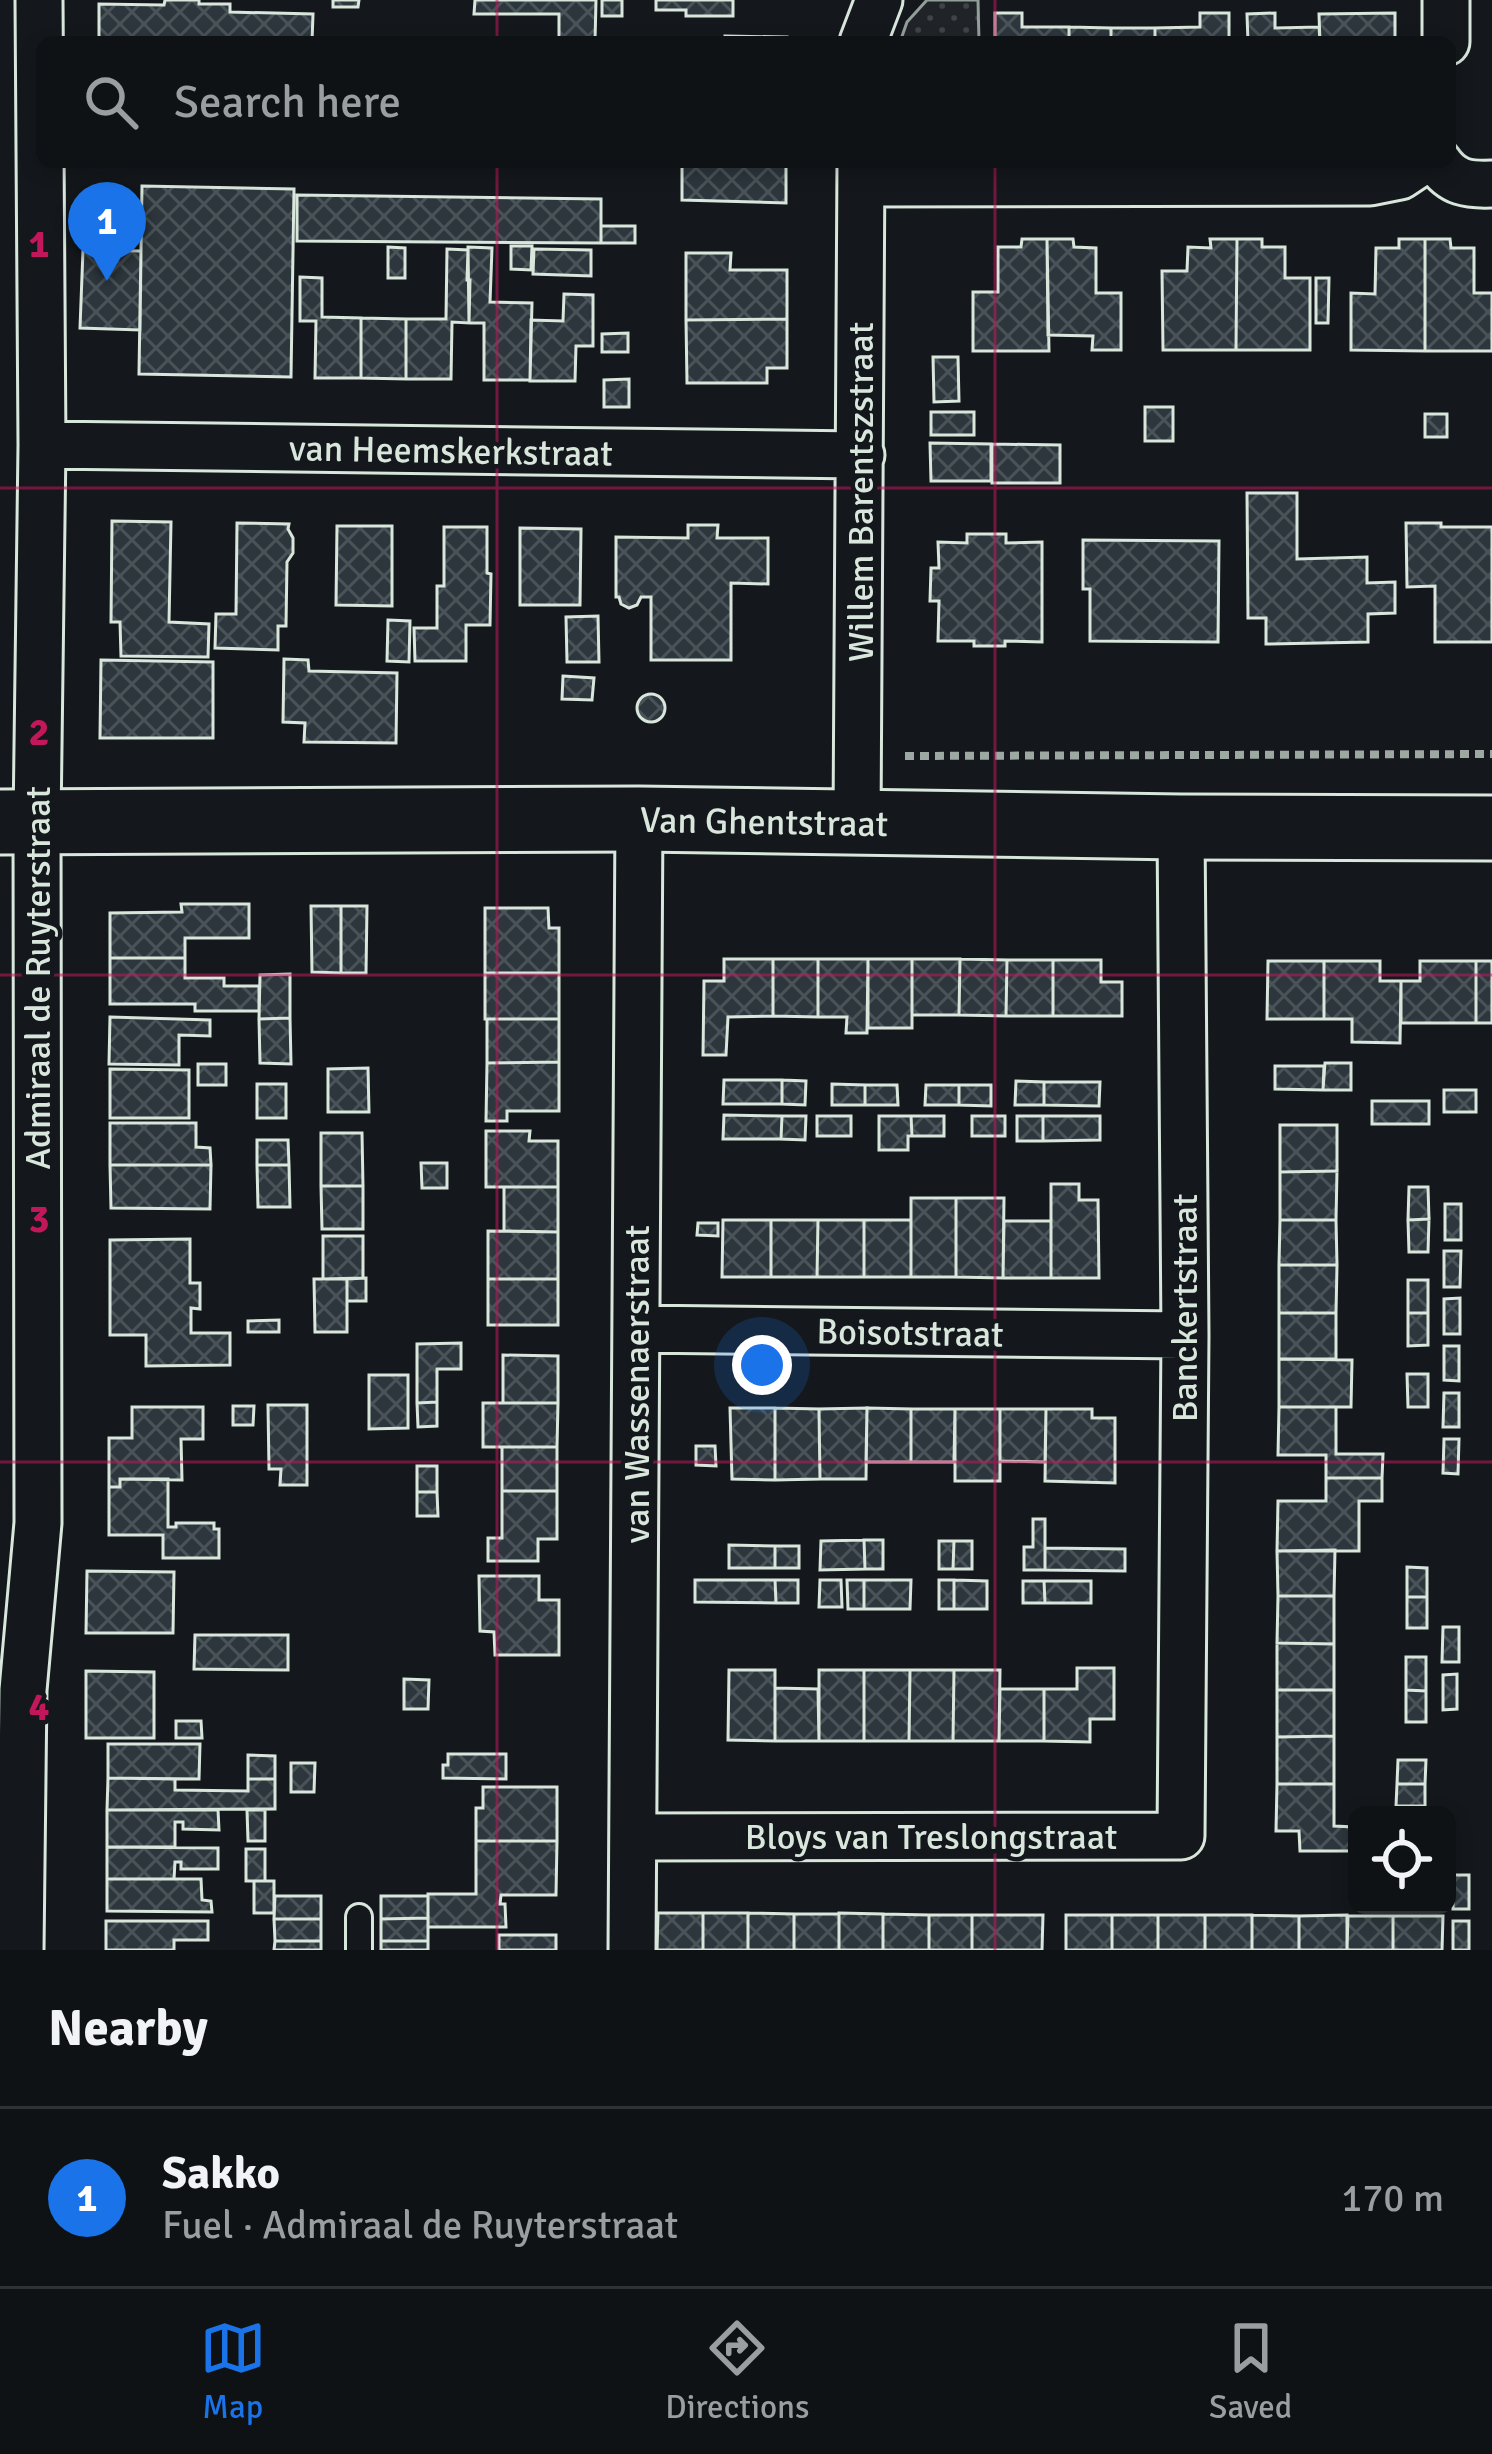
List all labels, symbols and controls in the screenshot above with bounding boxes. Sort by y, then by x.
search box [36,36,1456,168]
icon: search [78,69,144,135]
text: Search here [174,75,401,130]
pin: 1 [68,182,146,281]
text: 1 [28,220,50,268]
street label: Willem Barentszstraat [839,322,884,662]
street label: van Heemskerkstraat [289,426,613,477]
text: 2 [28,708,50,756]
street label: Admiraal de Ruyterstraat [16,786,61,1170]
street label: Van Ghentstraat [640,798,888,847]
street label: Banckertstraat [1163,1194,1208,1422]
text: 3 [28,1195,50,1243]
street label: van Wassenaerstraat [615,1225,660,1543]
street label: Boisotstraat [816,1309,1004,1358]
your location [732,1335,792,1395]
text: 4 [28,1683,50,1731]
map controls [1348,1806,1456,1914]
button: locate [1348,1806,1456,1914]
street label: Bloys van Treslongstraat [745,1815,1117,1860]
text: Nearby [48,1997,208,2060]
text: Sakko [162,2146,280,2201]
text: 1 [76,2174,98,2222]
text: 170 m [1341,2174,1444,2222]
text: Fuel · Admiraal de Ruyterstraat [162,2201,678,2249]
tab: Map [200,2315,266,2428]
tab: Directions [665,2315,810,2428]
tab: Saved [1209,2315,1292,2428]

